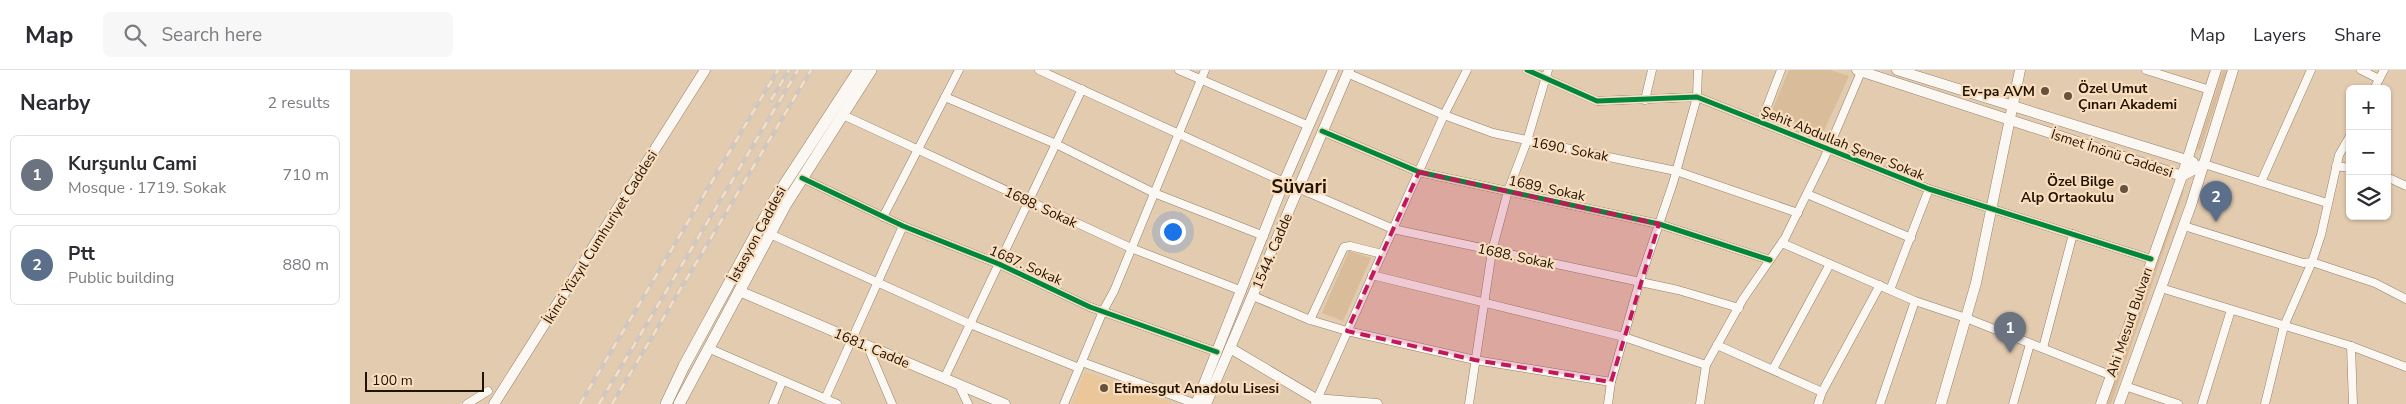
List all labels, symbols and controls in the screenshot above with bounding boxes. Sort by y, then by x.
search box [103,12,453,57]
text: Map [25,19,73,51]
icon: search [121,21,149,49]
text: Search here [161,22,262,48]
text: Map [2190,23,2225,47]
text: Layers [2253,23,2306,47]
text: Share [2334,23,2381,47]
place label: Özel Umut Çınarı Akademi [2078,79,2177,114]
place label: Ev-pa AVM [1962,82,2035,101]
marker: Ev-pa AVM [2039,85,2051,97]
map controls [2346,85,2391,220]
button: + [2346,85,2391,130]
text: Nearby [20,89,90,117]
marker: Özel Umut Çınarı Akademi [2062,90,2074,102]
text: 2 results [268,92,330,114]
street label: Şehit Abdullah Şener Sokak [1758,102,1929,185]
street label: İsmet İnönü Caddesi [2048,125,2175,182]
button: − [2346,130,2391,175]
street label: 1690. Sokak [1530,133,1611,166]
street label: İkinci Yüzyıl Cumhuriyet Caddesi [539,147,662,328]
text: Kurşunlu Cami [68,151,197,177]
text: 1 [32,164,42,186]
text: 710 m [282,164,329,186]
street label: 1689. Sokak [1507,171,1588,206]
place label: Özel Bilge Alp Ortaokulu [2021,172,2114,207]
district label: Süvari [1271,174,1327,200]
button: layers [2346,175,2391,220]
text: Mosque · 1719. Sokak [68,177,226,199]
pin: 2 [2200,181,2232,222]
street label: 1688. Sokak [1001,182,1081,233]
street label: İstasyon Caddesi [724,183,791,285]
marker: Özel Bilge Alp Ortaokulu [2118,183,2130,195]
street label: 1544. Cadde [1248,210,1297,292]
your location [1160,219,1186,245]
street label: 1688. Sokak [1476,239,1557,274]
text: Ptt [68,241,95,267]
street label: 1687. Sokak [986,241,1066,290]
text: 2 [32,254,42,276]
text: 880 m [282,254,329,276]
street label: Ahi Mesud Bulvarı [2102,265,2157,380]
text: Public building [68,267,174,289]
pin: 1 [1994,312,2026,353]
street label: 1681. Cadde [831,324,913,373]
scale bar [365,369,484,392]
text: 100 m [372,371,413,390]
place label: Etimesgut Anadolu Lisesi [1114,379,1279,398]
marker: Etimesgut Anadolu Lisesi [1098,382,1110,394]

